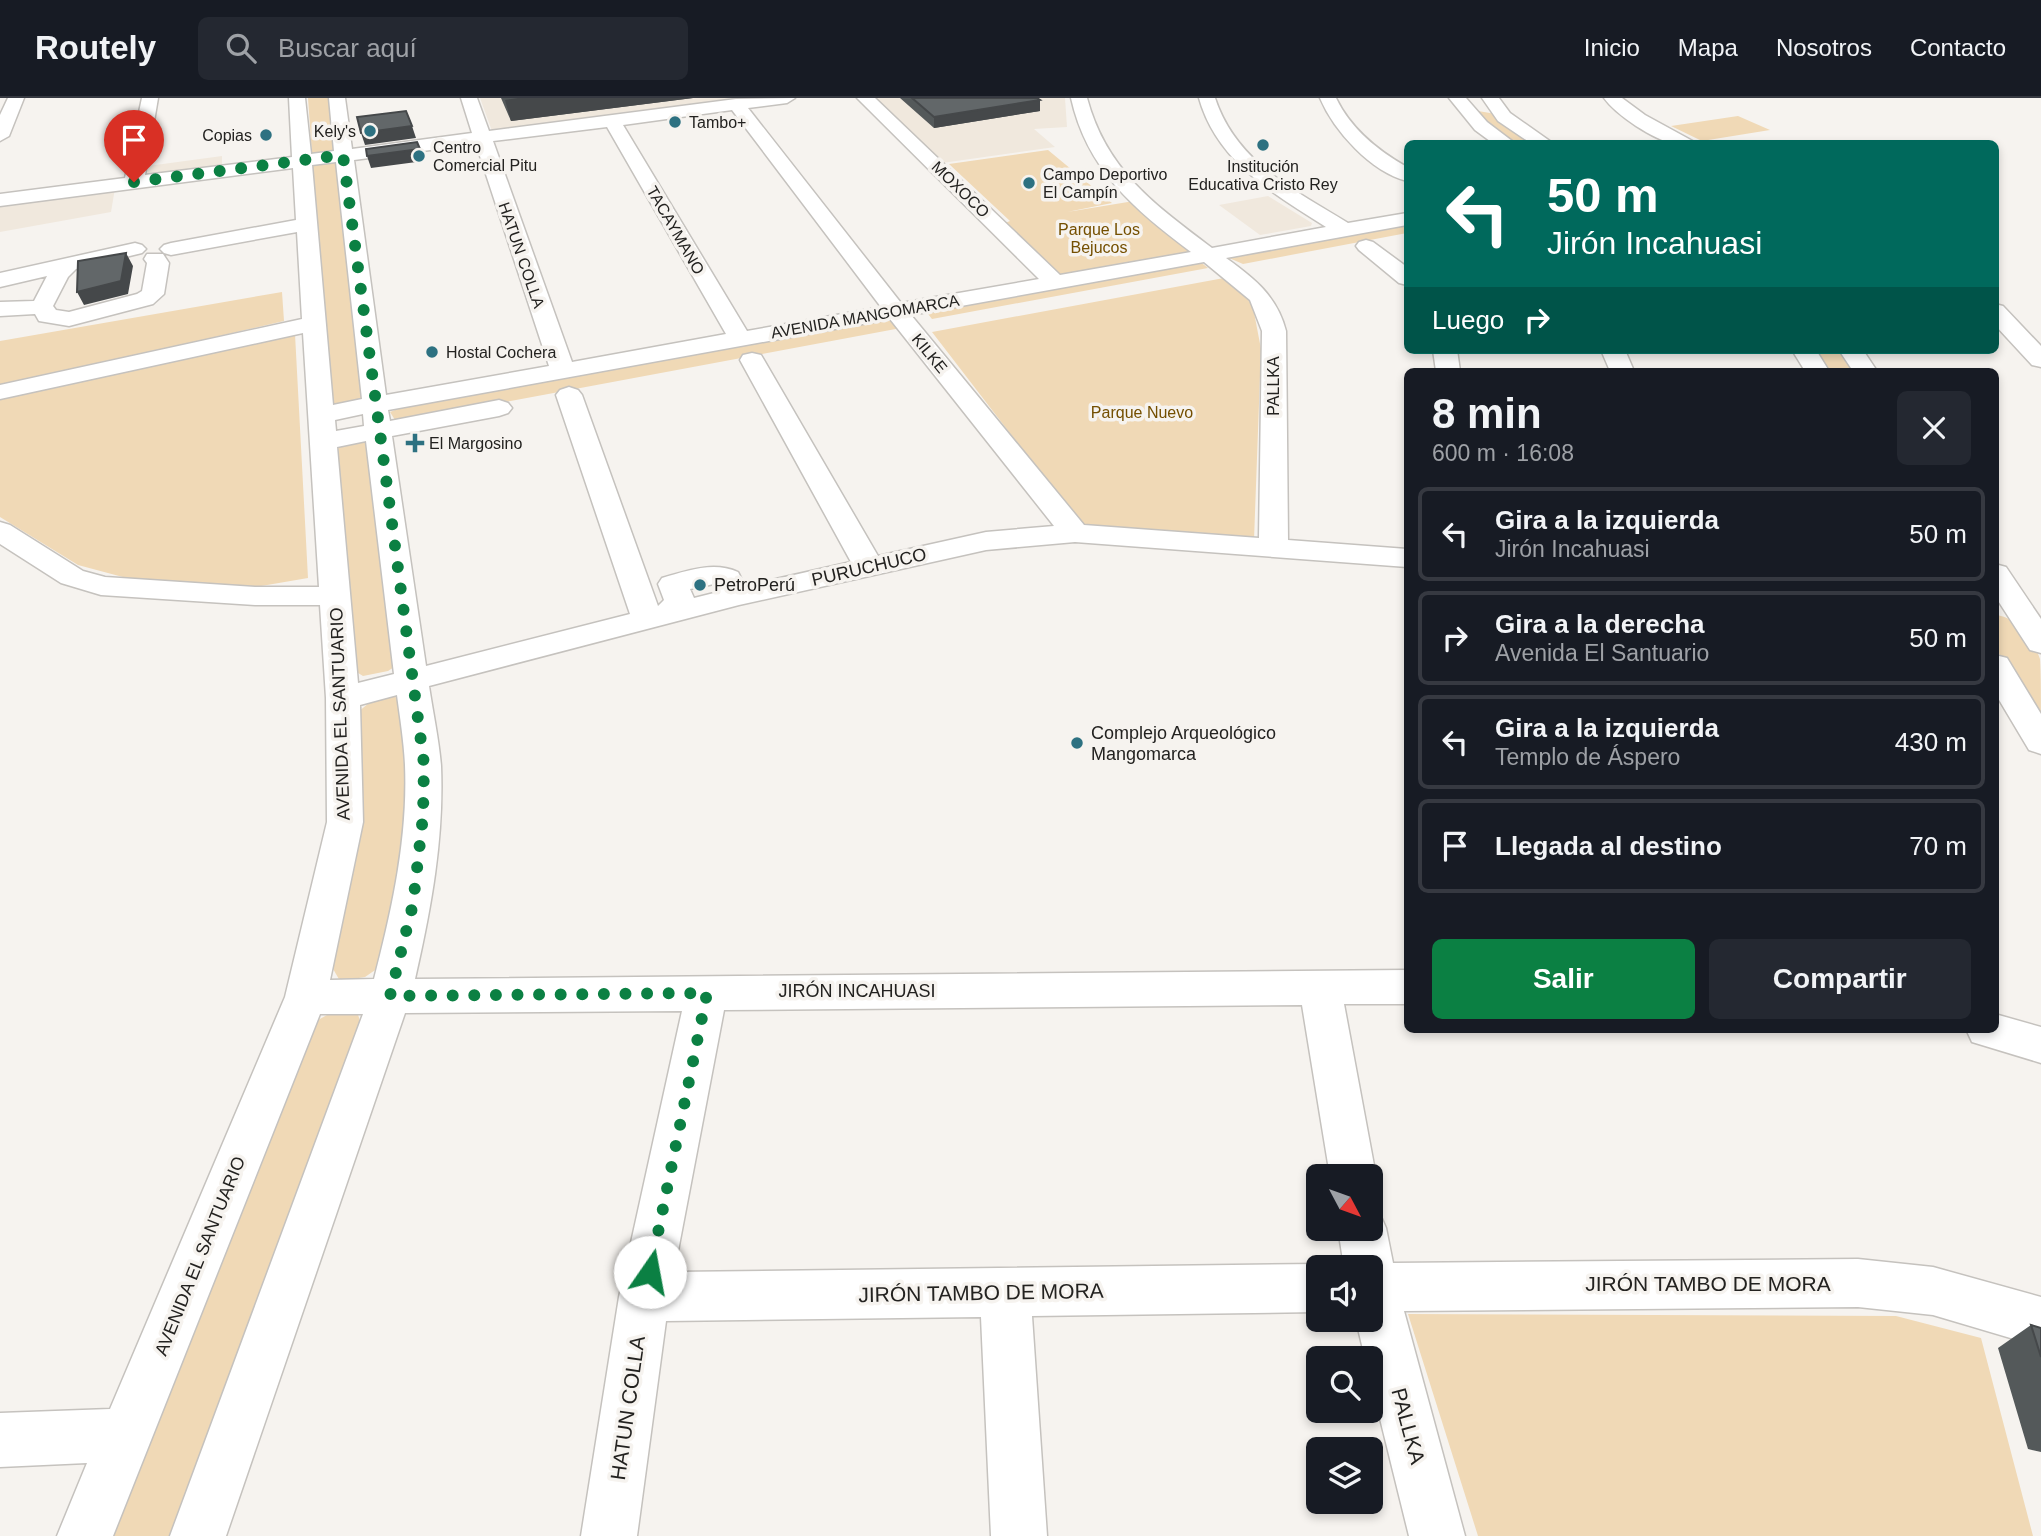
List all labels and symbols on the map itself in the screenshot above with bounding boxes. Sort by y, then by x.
pin [104,110,164,182]
marker: Tambo+ [667,114,683,130]
place label: Tambo+ [689,114,746,131]
place label: Kely's [314,123,356,140]
marker: Kely's [362,123,378,139]
place label: Copias [202,127,252,144]
marker: Copias [258,127,274,143]
marker: Institución Educativa Cristo Rey [1255,137,1271,153]
place label: Centro Comercial Pitu [433,139,537,174]
marker: Centro Comercial Pitu [411,148,427,164]
street label: MOXOCO [929,158,993,221]
place label: Institución Educativa Cristo Rey [1188,158,1338,193]
place label: Campo Deportivo El Campín [1043,166,1168,201]
marker: Campo Deportivo El Campín [1021,175,1037,191]
street label: TACAYMANO [643,183,708,277]
street label: HATUN COLLA [495,200,548,311]
park label: Parque Los Bejucos [1058,221,1140,256]
street label: AVENIDA MANGOMARCA [770,291,961,341]
street label: KILKE [909,330,950,376]
marker: Hostal Cochera [424,344,440,360]
place label: Hostal Cochera [446,344,556,361]
street label: PALLKA [1265,356,1282,416]
park label: Parque Nuevo [1091,404,1193,421]
marker: El Margosino [407,435,423,451]
place label: El Margosino [429,435,522,452]
street label: PURUCHUCO [810,544,928,590]
place label: PetroPerú [714,575,795,595]
marker: PetroPerú [692,577,708,593]
street label: AVENIDA EL SANTUARIO [326,607,354,821]
place label: Complejo Arqueológico Mangomarca [1091,723,1276,764]
marker: Complejo Arqueológico Mangomarca [1069,735,1085,751]
street label: JIRÓN INCAHUASI [778,980,936,1001]
street label: AVENIDA EL SANTUARIO [151,1153,249,1359]
north arrow [1306,1164,1382,1241]
position arrow [613,1235,687,1309]
street label: JIRÓN TAMBO DE MORA [1585,1272,1831,1295]
street label: JIRÓN TAMBO DE MORA [858,1279,1104,1306]
street label: HATUN COLLA [606,1334,649,1482]
street label: PALLKA [1387,1385,1430,1466]

